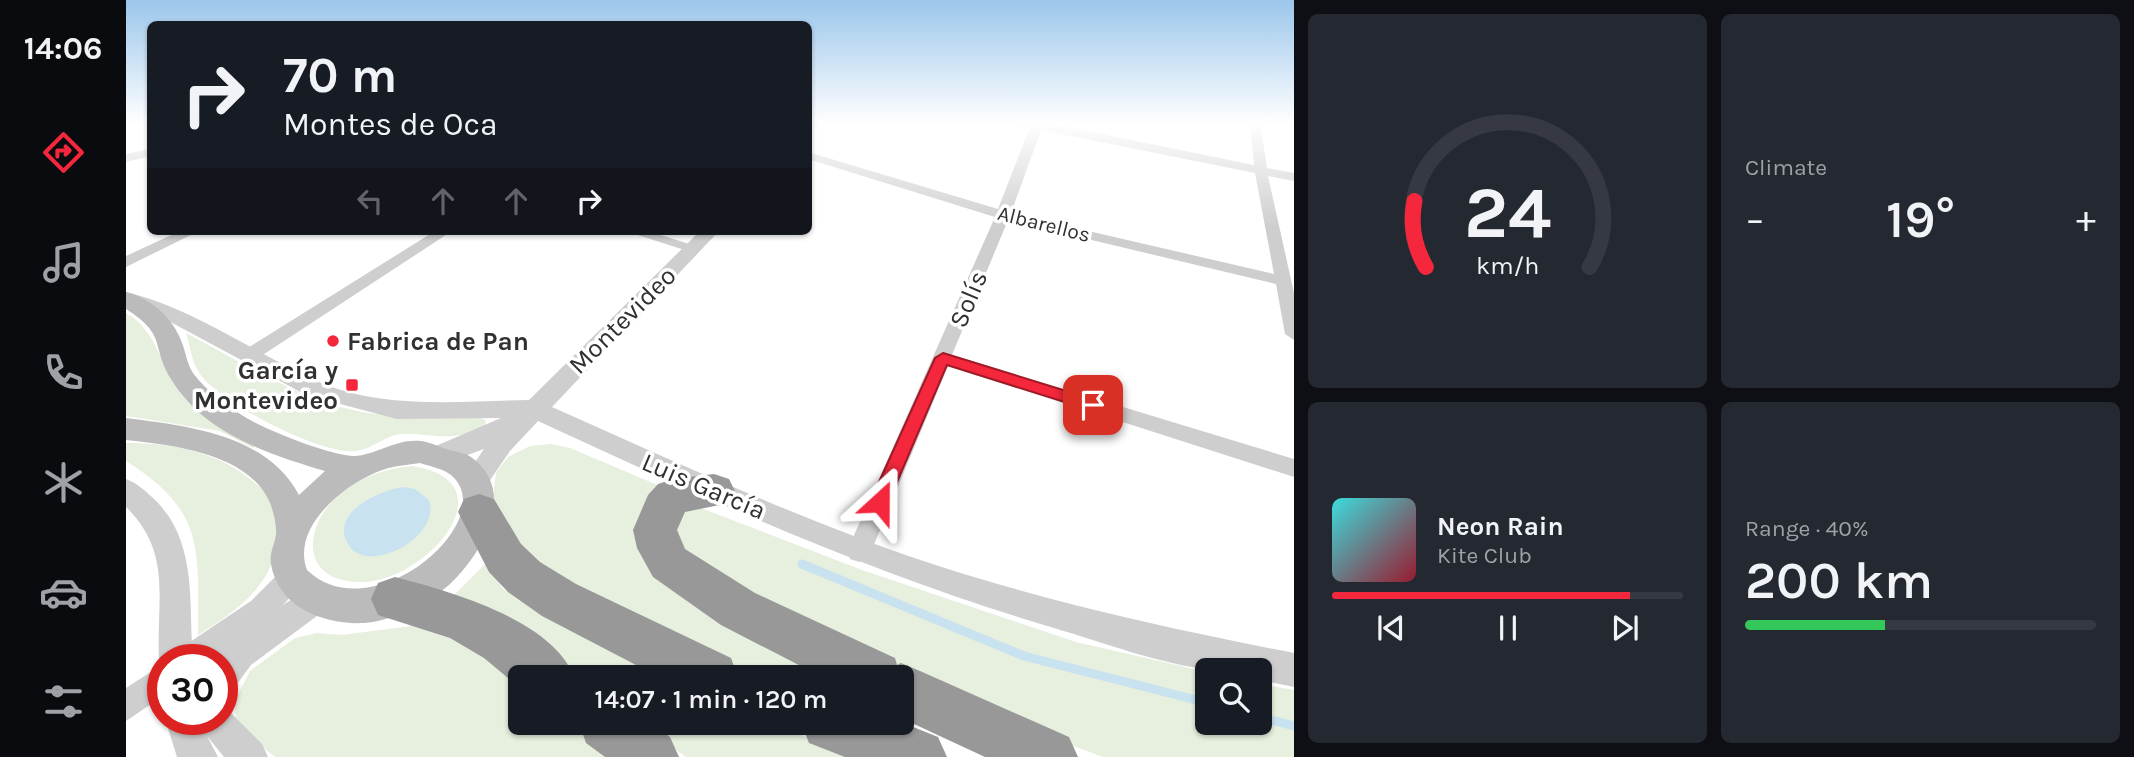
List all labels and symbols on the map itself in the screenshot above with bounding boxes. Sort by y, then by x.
street label: Albarellos [995,201,1093,247]
street label: Montevideo [562,260,682,380]
street label: Solís [943,266,994,332]
place label: Fabrica de Pan [347,326,529,357]
marker: Fabrica de Pan [325,333,341,349]
place label: García y Montevideo [194,355,338,416]
pin [1063,375,1123,435]
marker: García y Montevideo [344,377,360,393]
street label: Luis García [637,447,770,526]
position arrow [843,465,917,539]
speed limit sign: 30 [147,644,238,735]

